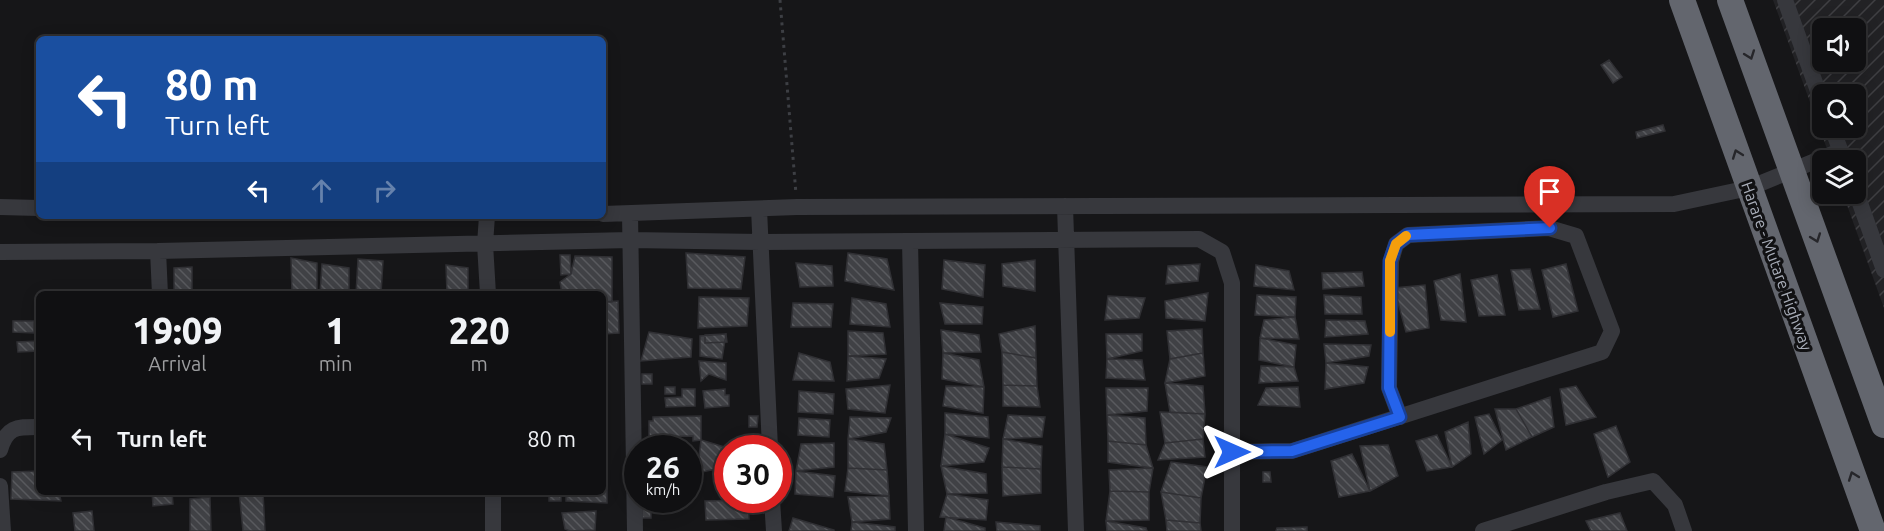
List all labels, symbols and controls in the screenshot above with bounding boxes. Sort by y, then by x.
map controls [1812,18,1866,204]
button: sound [1812,18,1866,72]
one-way arrow [1743,49,1756,60]
icon: left [66,60,144,138]
text: 80 m [165,61,259,108]
button: search [1812,84,1866,138]
text: Turn left [165,110,269,140]
one-way arrow [1732,149,1745,160]
button: layers [1812,150,1866,204]
pin [1524,166,1575,228]
icon: left [242,174,275,207]
icon: ahead [305,174,338,207]
icon: right [368,174,401,207]
icon: arrive [1533,175,1566,208]
street label: Harare - Mutare Highway [1738,179,1816,353]
one-way arrow [1809,233,1822,243]
text: 19:09 [132,310,222,351]
text: 1 [325,310,346,351]
text: 220 [449,310,510,351]
text: Arrival [148,352,207,375]
text: min [319,352,352,375]
text: m [471,352,488,375]
position arrow [1200,420,1264,484]
icon: left [66,422,99,455]
text: Turn left [117,426,207,451]
text: 80 m [527,426,576,451]
speed limit sign: 30 [714,435,792,513]
text: 26 [646,450,680,484]
one-way arrow [1847,471,1860,482]
text: km/h [646,481,680,498]

